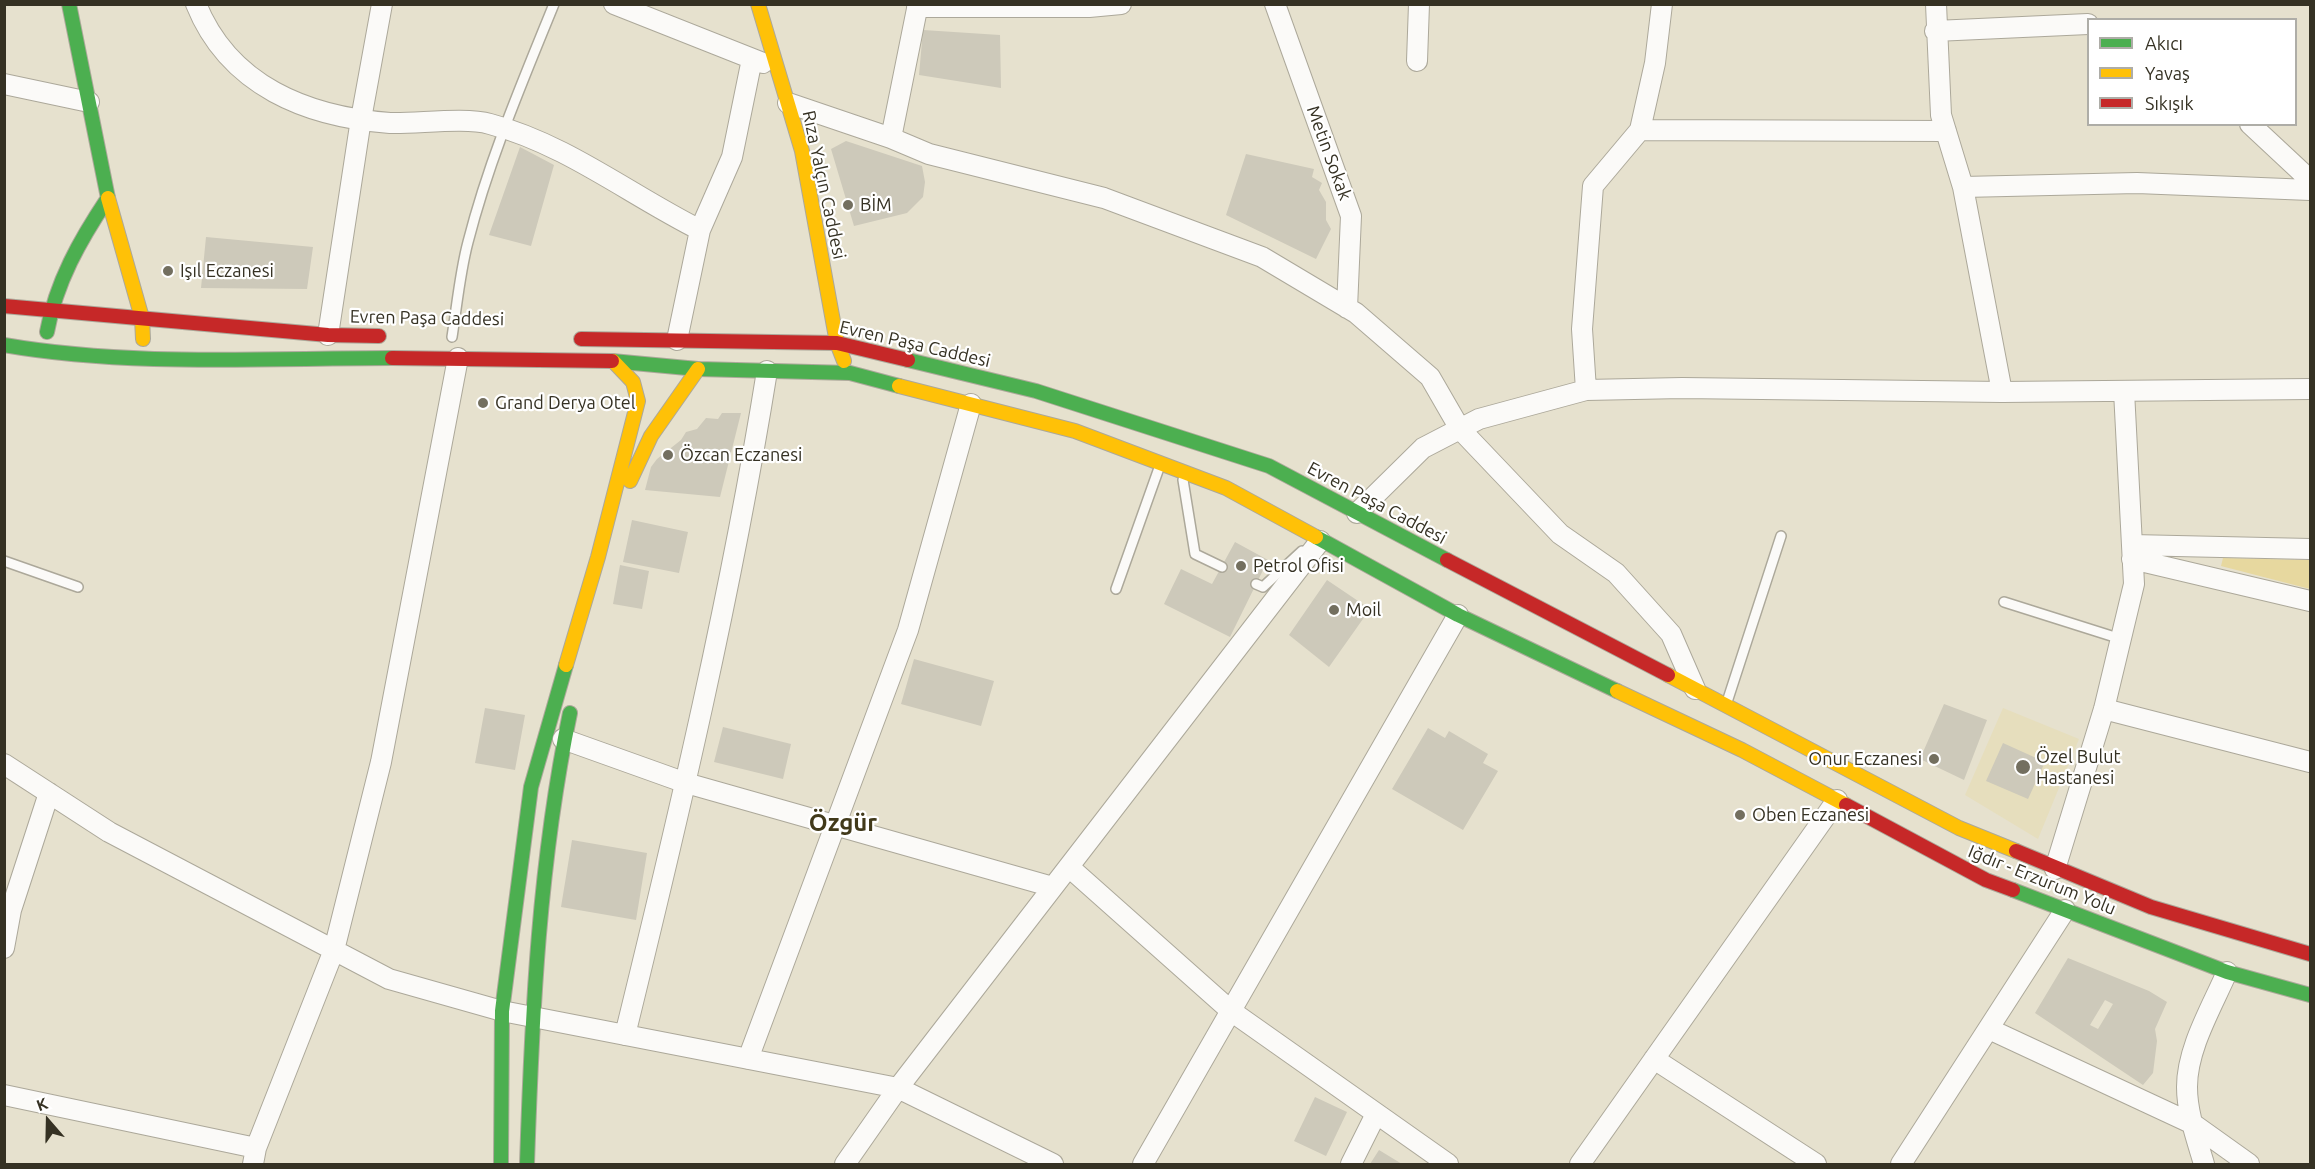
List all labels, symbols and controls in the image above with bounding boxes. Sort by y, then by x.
legend [2087,18,2297,126]
text: Akıcı [2145,33,2183,53]
text: Yavaş [2145,63,2190,83]
text: Sıkışık [2145,93,2194,113]
street label: Metin Sokak [1302,103,1356,203]
street label: Rıza Yalçın Caddesi [798,109,850,261]
place label: BİM [860,194,892,216]
marker: BİM [841,198,855,212]
place label: Işıl Eczanesi [180,260,274,282]
marker: Işıl Eczanesi [161,264,175,278]
street label: Evren Paşa Caddesi [350,306,504,330]
street label: Evren Paşa Caddesi [837,316,993,372]
place label: Grand Derya Otel [495,392,635,414]
marker: Grand Derya Otel [476,396,490,410]
place label: Özcan Eczanesi [680,444,802,466]
marker: Özcan Eczanesi [661,448,675,462]
street label: Evren Paşa Caddesi [1304,457,1450,549]
place label: Petrol Ofisi [1253,555,1344,577]
marker: Petrol Ofisi [1234,559,1248,573]
place label: Moil [1346,599,1381,621]
marker: Moil [1327,603,1341,617]
place label: Özel Bulut Hastanesi [2036,746,2121,789]
place label: Onur Eczanesi [1808,748,1922,770]
marker: Onur Eczanesi [1927,752,1941,766]
marker: Özel Bulut Hastanesi [2014,758,2032,776]
place label: Oben Eczanesi [1752,804,1869,826]
marker: Oben Eczanesi [1733,808,1747,822]
district label: Özgür [809,809,877,837]
street label: Iğdır - Erzurum Yolu [1965,840,2119,920]
north arrow [18,1091,78,1151]
text: K [34,1094,50,1114]

